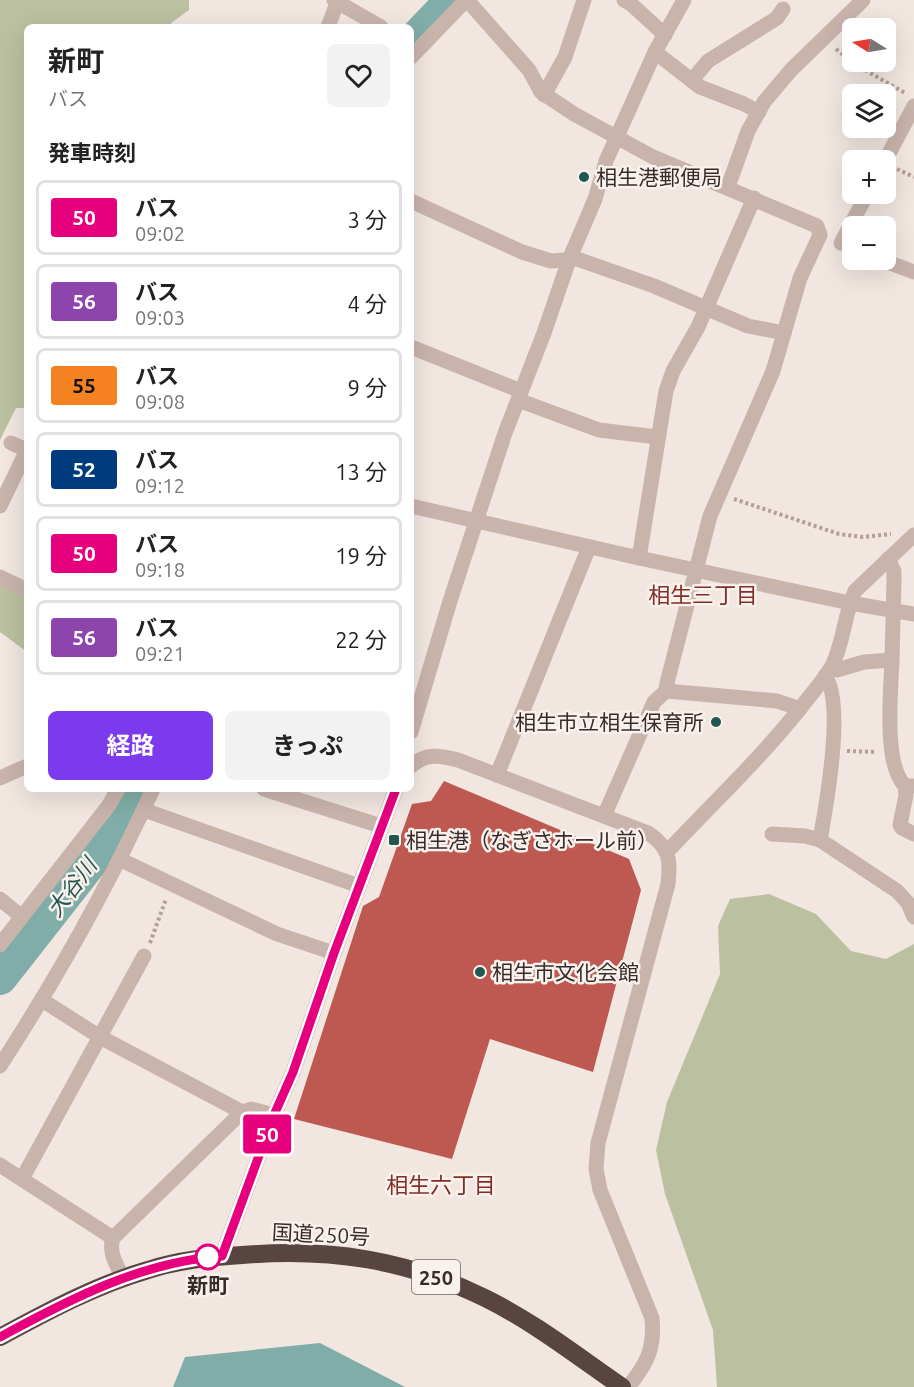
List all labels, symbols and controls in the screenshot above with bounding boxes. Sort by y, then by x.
north arrow [842,18,896,72]
map controls [842,18,896,270]
button: heart [327,44,390,107]
text: 新町 [48,45,104,76]
button: layers [842,84,896,138]
text: バス [48,87,88,110]
text: 発車時刻 [48,140,136,165]
button: + [842,150,896,204]
place label: 相生港郵便局 [596,165,722,189]
marker: 相生港郵便局 [577,170,591,184]
text: バス [135,195,179,220]
text: 50 [72,205,96,229]
text: 3 分 [348,207,387,232]
button: − [842,216,896,270]
text: 09:02 [135,222,185,245]
text: バス [135,279,179,304]
text: 56 [72,289,96,313]
text: 4 分 [348,291,387,316]
text: 09:03 [135,306,185,329]
text: バス [135,363,179,388]
text: 55 [72,373,96,397]
text: 9 分 [348,375,387,400]
text: 09:08 [135,390,185,413]
text: バス [135,447,179,472]
text: 52 [72,457,96,481]
text: 13 分 [335,459,387,484]
text: 09:12 [135,474,185,497]
text: バス [135,531,179,556]
text: 50 [72,541,96,565]
text: 19 分 [335,543,387,568]
text: 09:18 [135,558,185,581]
district label: 相生三丁目 [648,582,758,607]
text: バス [135,615,179,640]
text: 56 [72,625,96,649]
text: 22 分 [335,627,387,652]
text: 09:21 [135,642,185,665]
place label: 相生市立相生保育所 [515,710,704,734]
button: 経路 [48,711,213,780]
button: きっぷ [225,711,390,780]
marker: 相生市立相生保育所 [709,715,723,729]
place label: 相生港（なぎさホール前） [406,828,658,852]
marker: 相生港（なぎさホール前） [387,833,401,847]
water label: 大谷川 [41,852,102,921]
place label: 相生市文化会館 [492,960,639,984]
marker: 相生市文化会館 [473,965,487,979]
line badge: 50 [240,1114,294,1154]
text: 50 [255,1122,279,1146]
district label: 相生六丁目 [386,1172,496,1197]
street label: 国道250号 [271,1219,371,1249]
marker: 新町 [195,1244,221,1270]
road number: 250 [412,1260,460,1294]
place label: 新町 [187,1273,229,1297]

